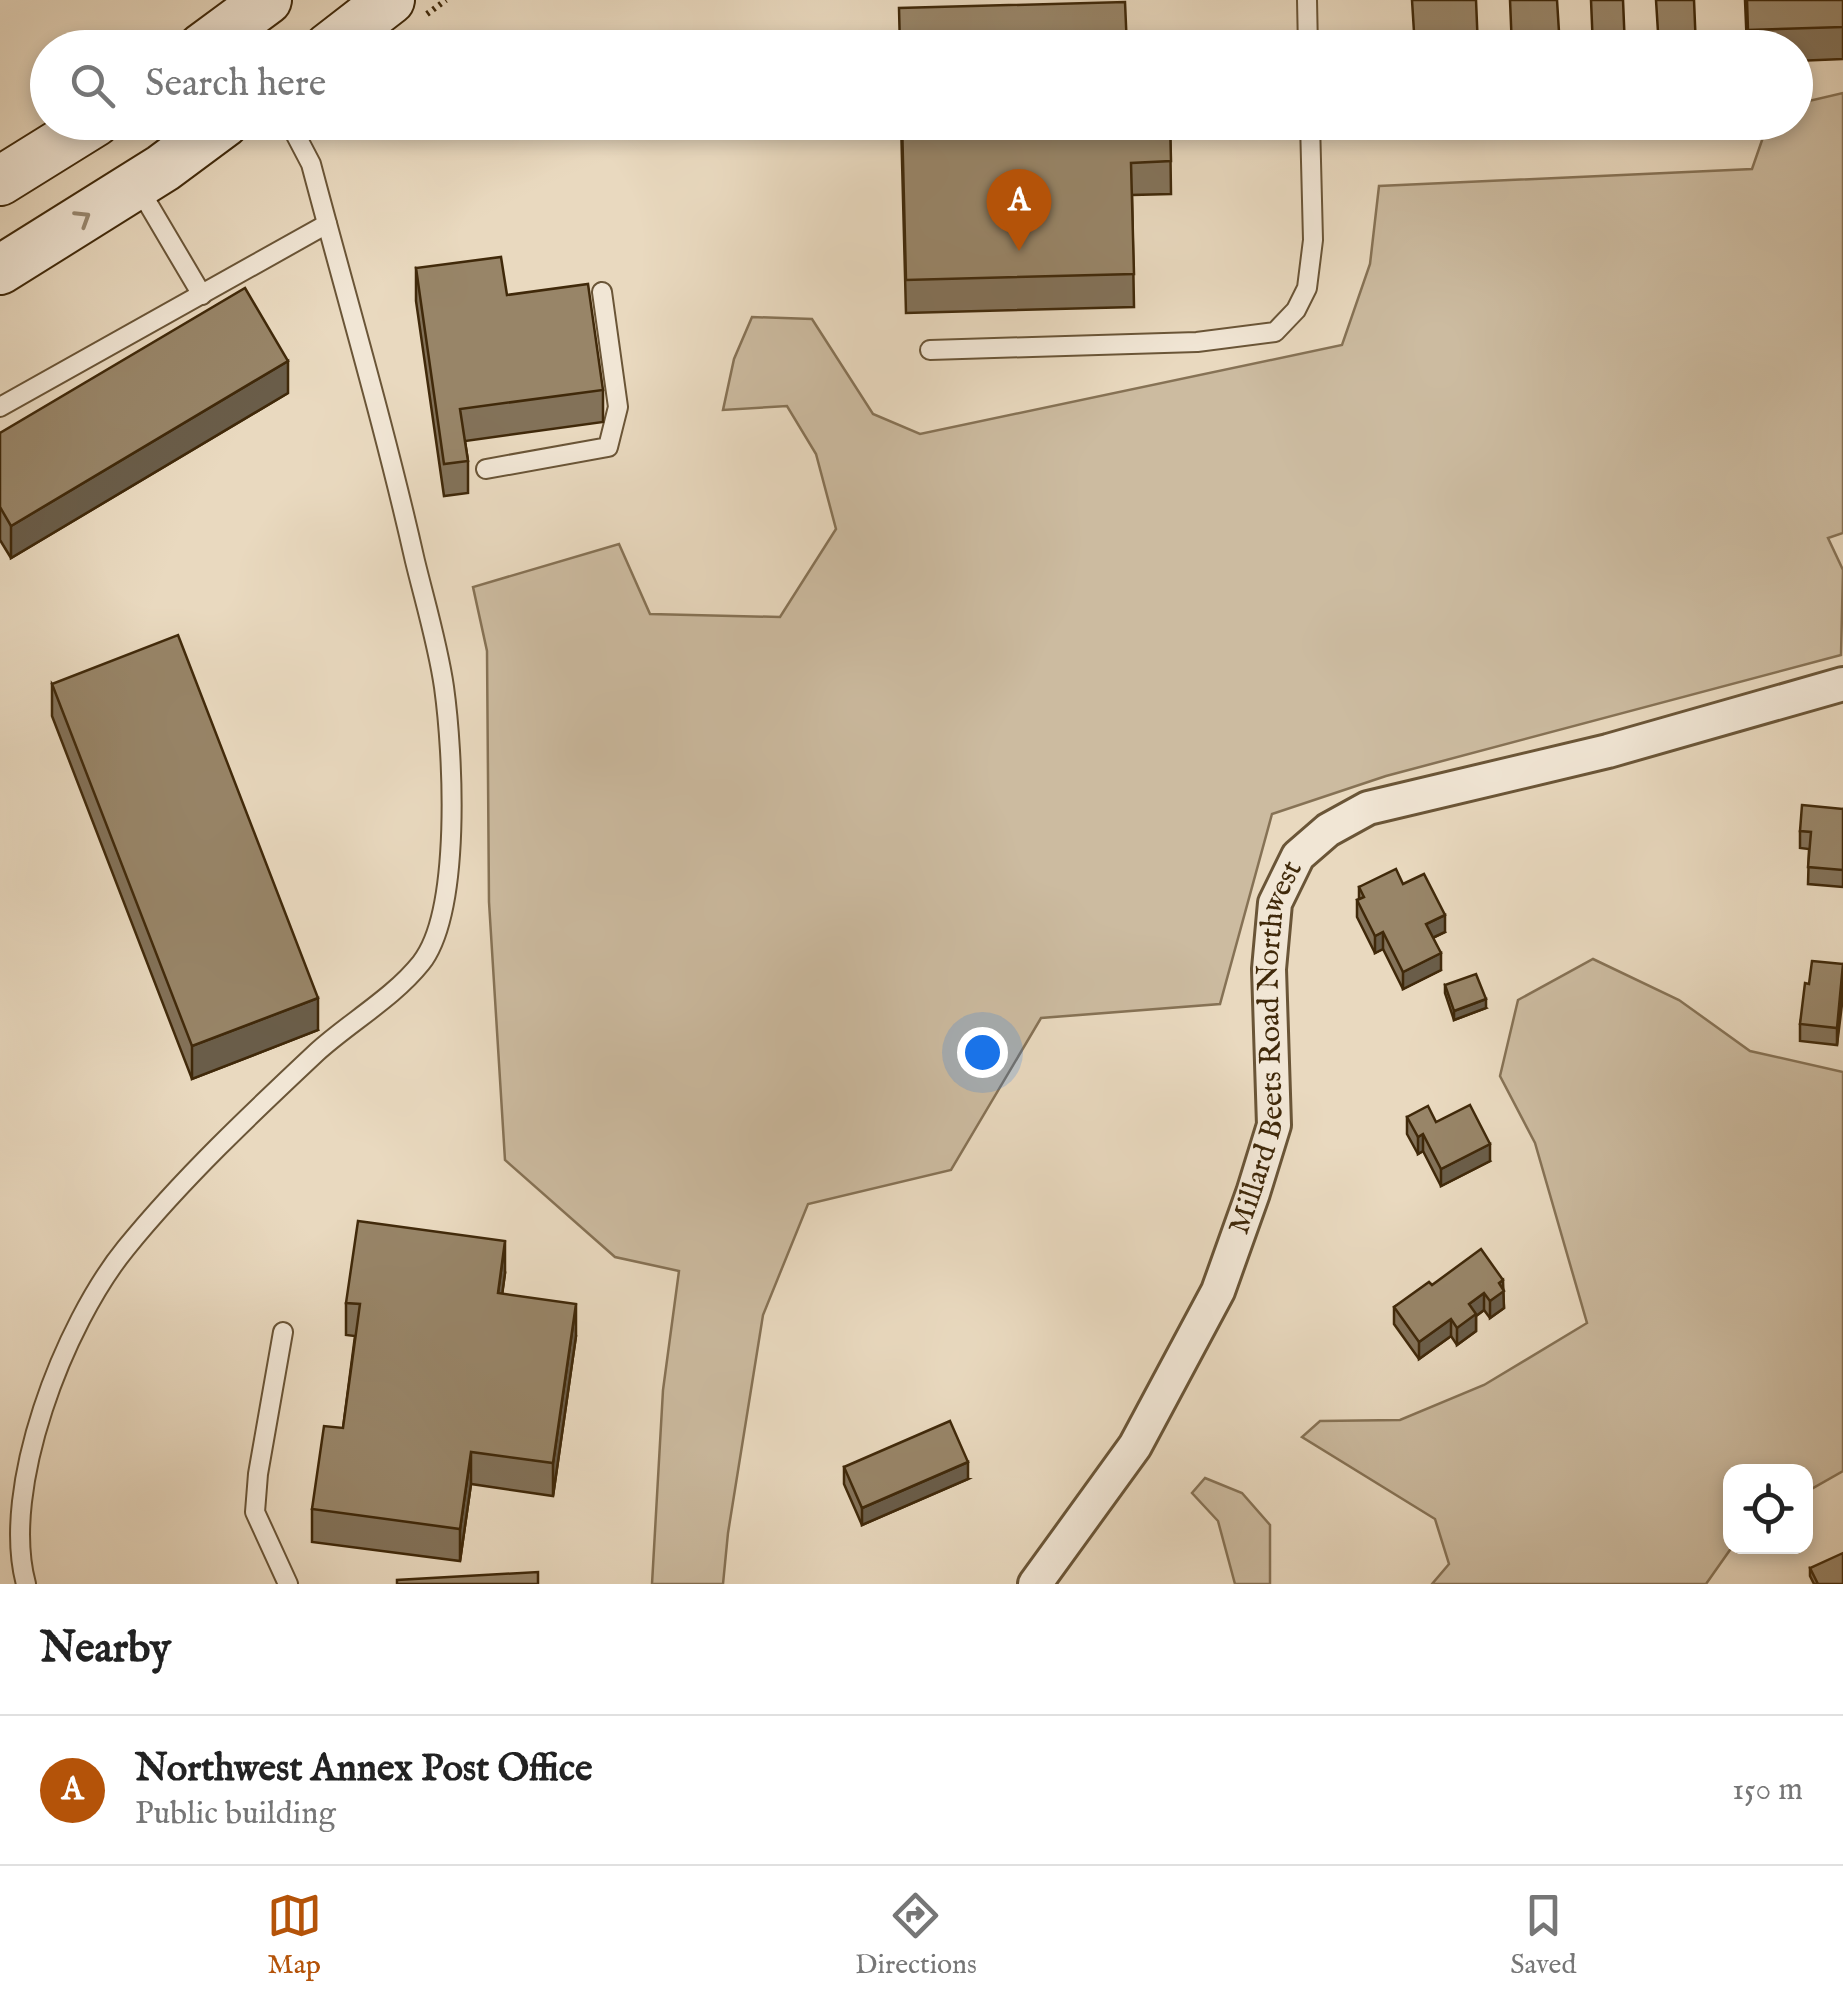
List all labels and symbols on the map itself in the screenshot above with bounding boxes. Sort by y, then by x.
pin: A [986,168,1052,251]
one-way arrow [72,212,90,231]
street label: Millard Beets Road Northwest [1221,855,1312,1240]
your location [957,1027,1008,1078]

